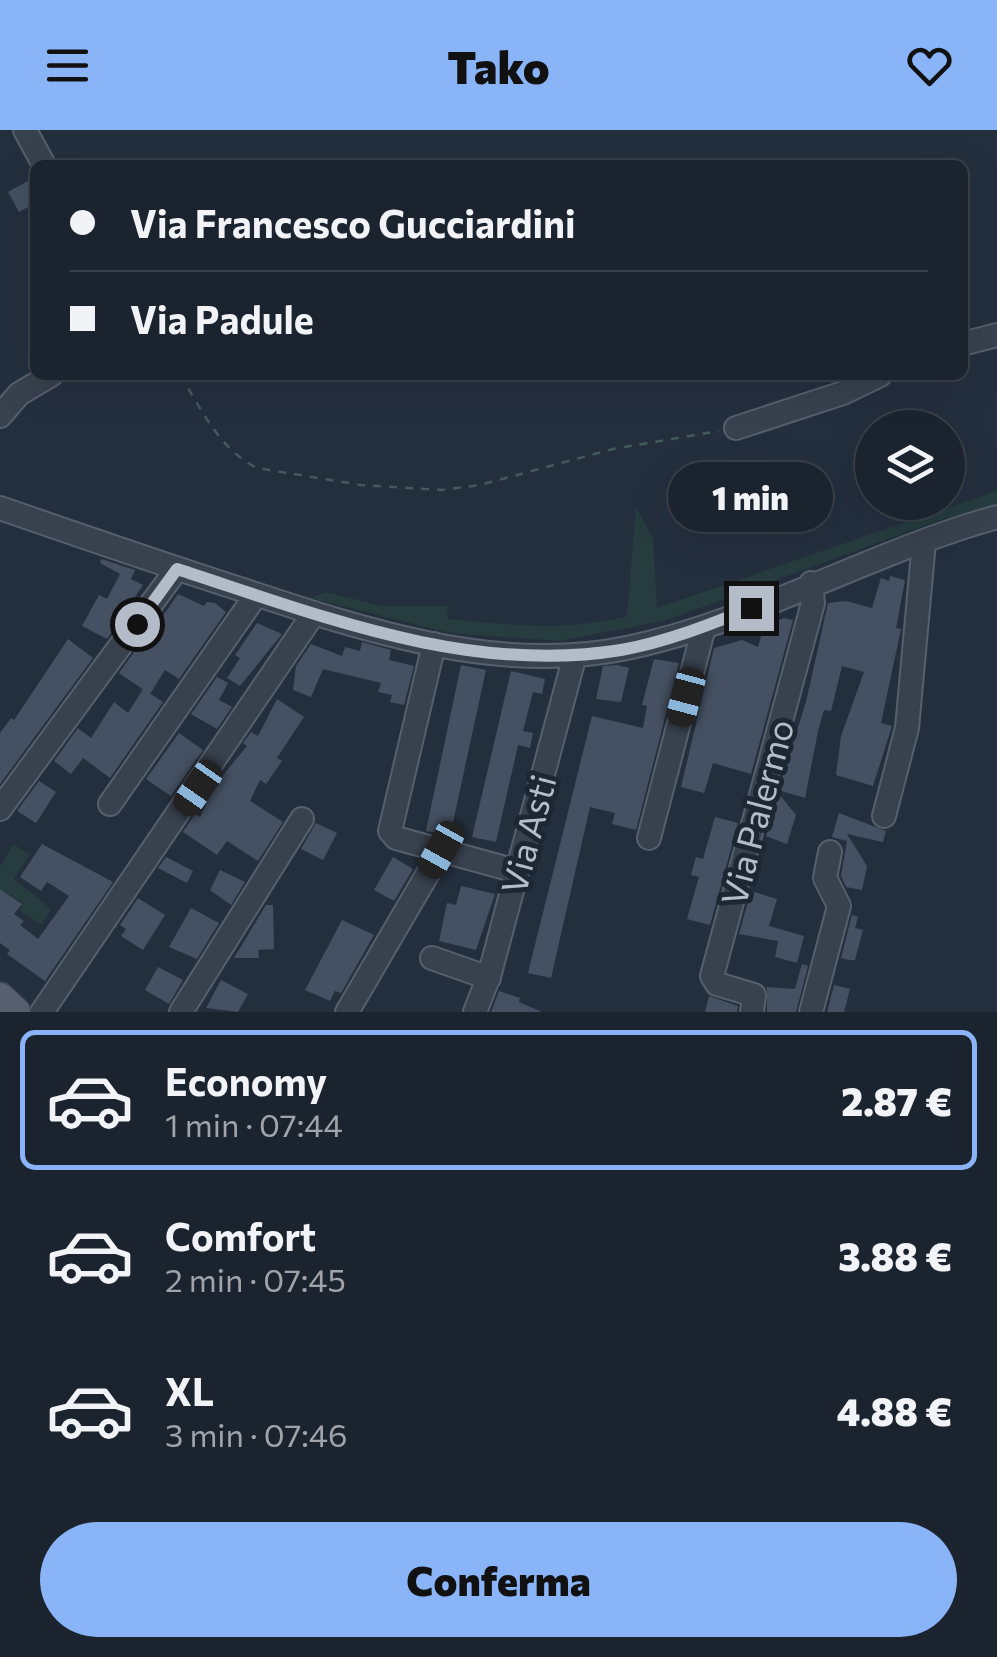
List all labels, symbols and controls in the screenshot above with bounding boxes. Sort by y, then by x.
icon: menu [40,38,95,93]
text: Tako [447,38,550,93]
icon: heart [902,38,957,93]
text: Via Francesco Gucciardini [130,199,576,246]
text: Via Padule [130,295,314,342]
map controls [855,410,965,520]
button: layers [855,410,965,520]
callout: 1 min [668,463,834,533]
text: 1 min [712,477,789,517]
route end [729,586,774,631]
route start [115,602,160,647]
car [664,664,708,730]
street label: Via Palermo [711,714,801,910]
car [169,755,227,821]
street label: Via Asti [491,770,563,898]
car [413,816,469,884]
icon: car [45,1055,135,1145]
text: Economy [165,1057,327,1104]
text: 2.87 € [841,1077,952,1124]
text: 1 min · 07:44 [165,1104,343,1144]
icon: car [45,1210,135,1300]
text: Comfort [165,1212,316,1259]
text: 3.88 € [838,1232,952,1279]
text: 2 min · 07:45 [165,1259,346,1299]
icon: car [45,1365,135,1455]
text: XL [165,1367,214,1414]
text: 4.88 € [837,1387,952,1434]
text: 3 min · 07:46 [165,1414,348,1454]
button: Conferma [40,1522,957,1637]

